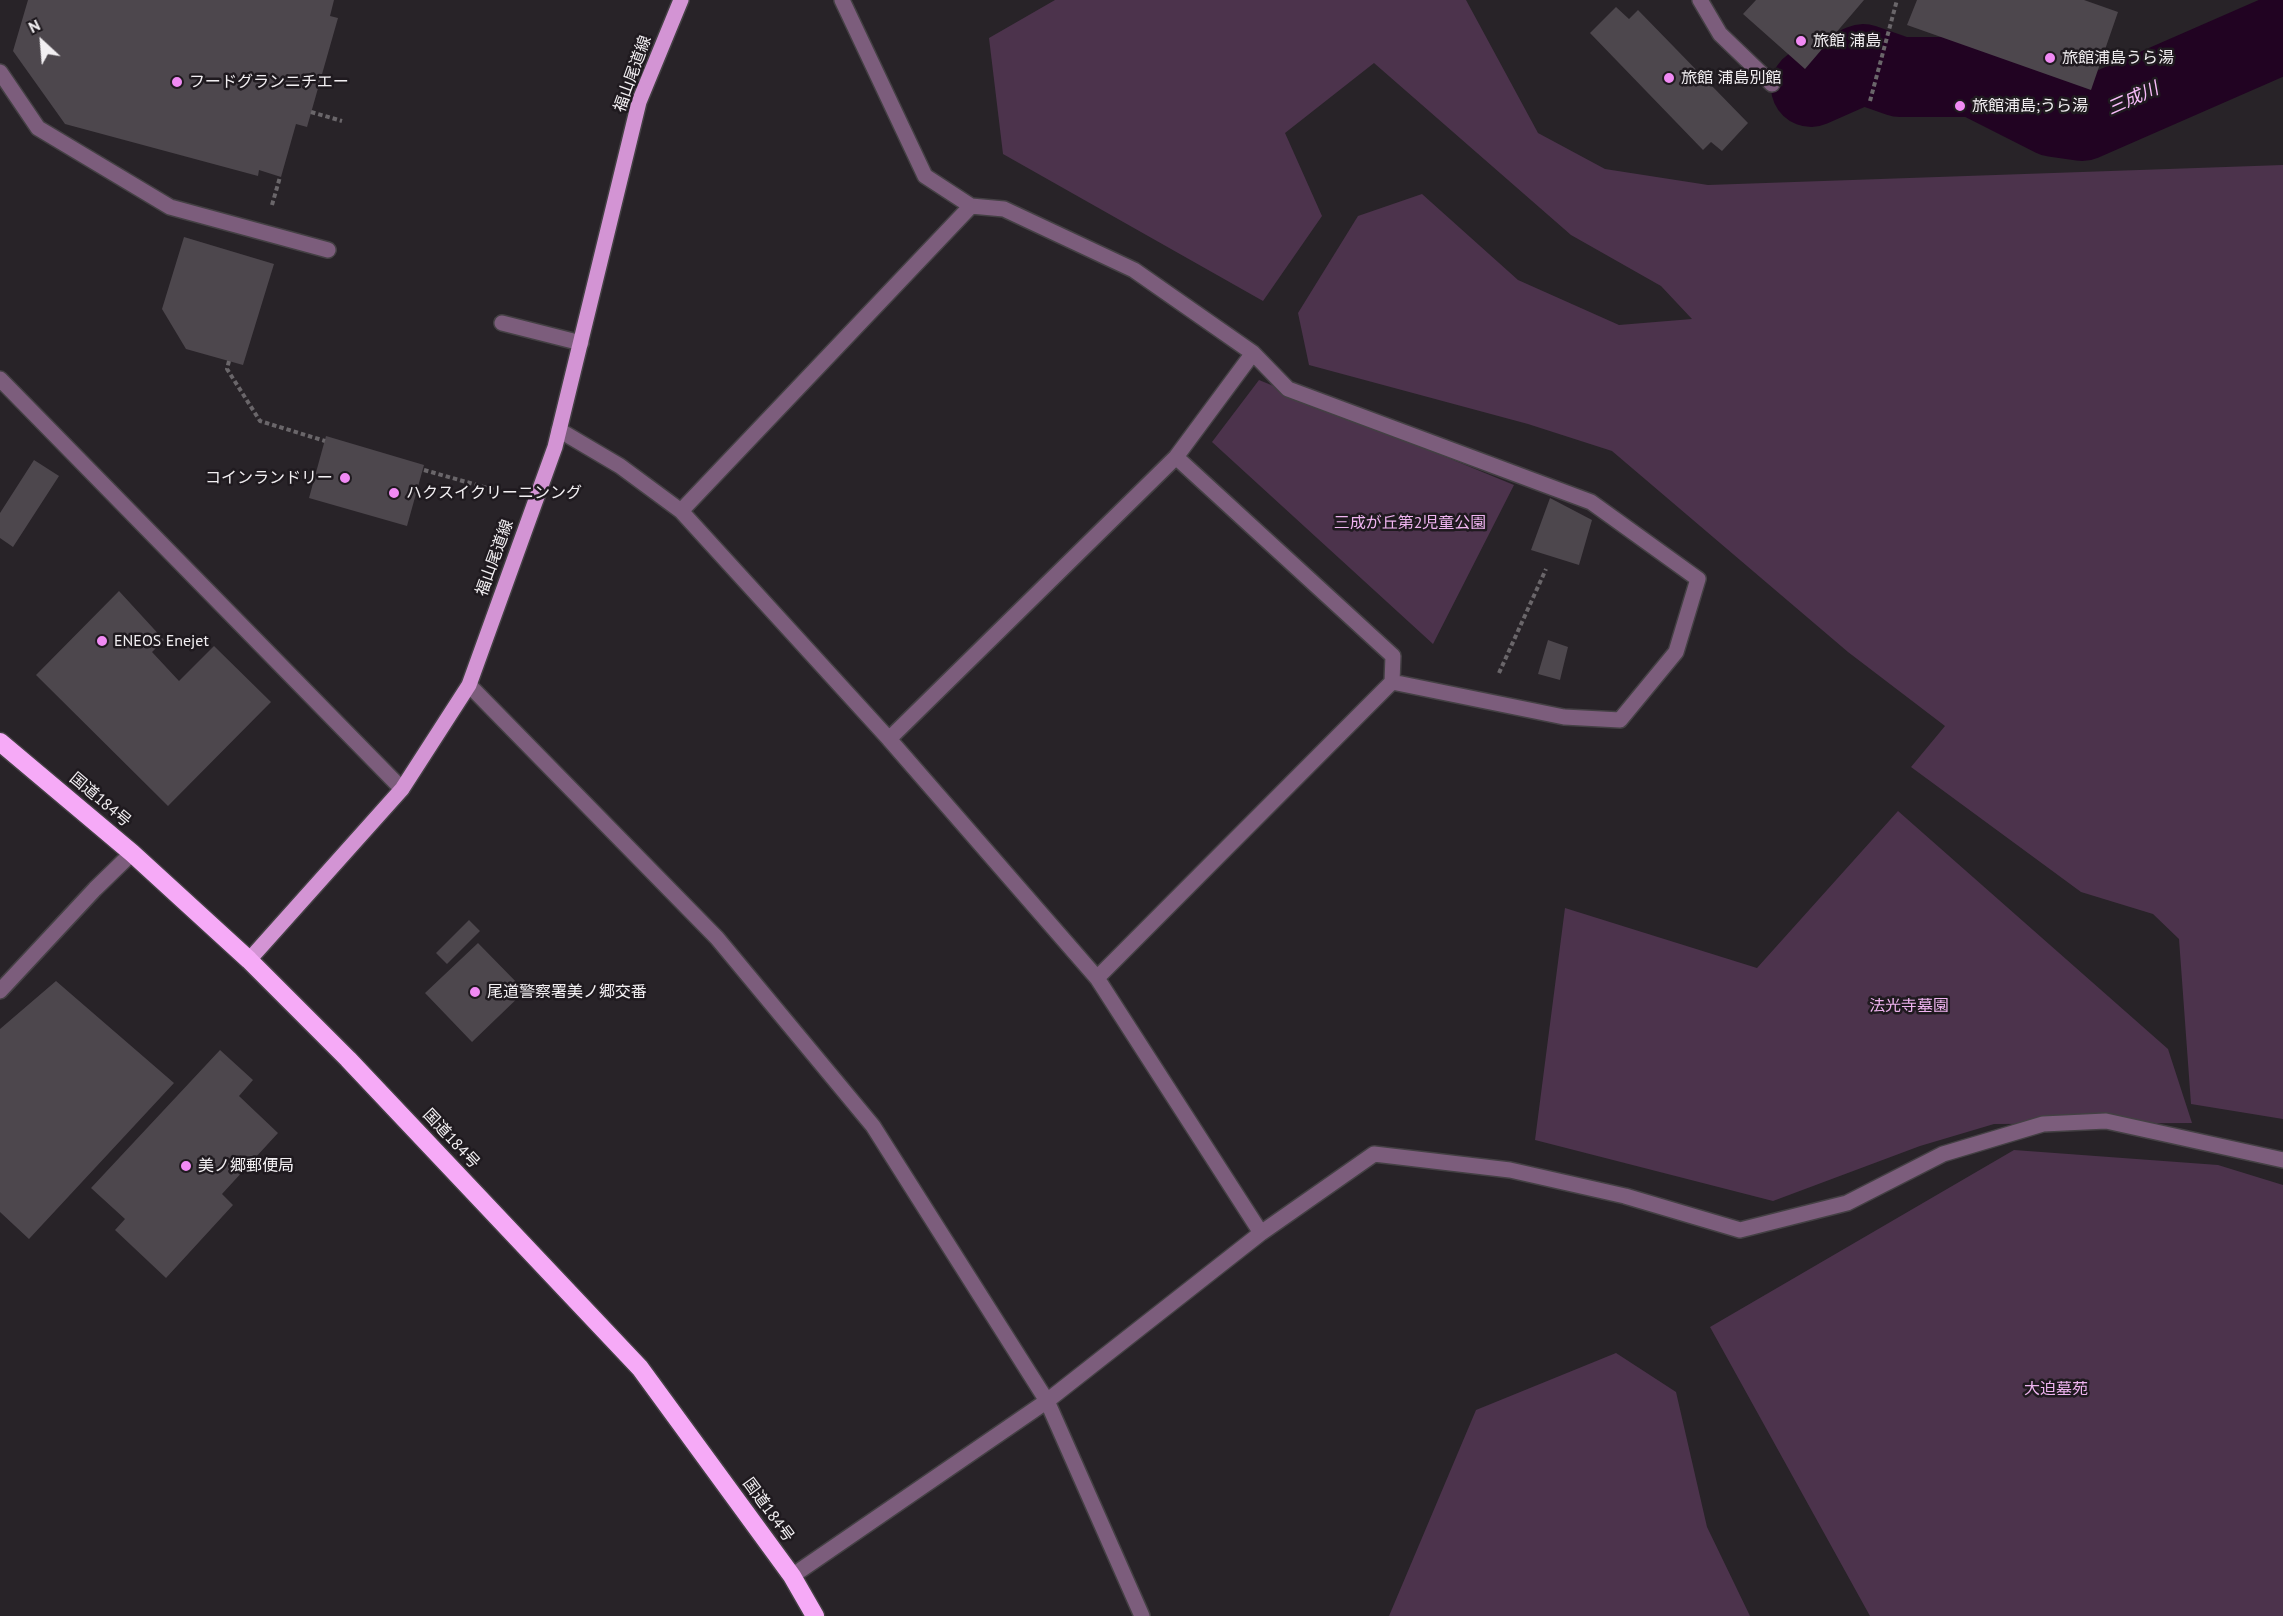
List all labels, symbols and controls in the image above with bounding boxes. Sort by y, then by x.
north arrow [12,12,72,72]
text: N [25,15,43,37]
place label: 旅館 浦島 [1813,31,1881,51]
street label: 福山尾道線 [610,33,656,115]
marker: 旅館 浦島 [1794,34,1808,48]
place label: 旅館浦島うら湯 [2062,48,2174,68]
marker: 旅館浦島うら湯 [2043,51,2057,65]
place label: 旅館 浦島別館 [1681,68,1781,88]
marker: 旅館 浦島別館 [1662,71,1676,85]
place label: フードグランニチエー [189,72,349,92]
marker: フードグランニチエー [170,75,184,89]
water label: 三成川 [2104,78,2162,120]
place label: 旅館浦島;うら湯 [1972,96,2088,116]
marker: 旅館浦島;うら湯 [1953,99,1967,113]
place label: コインランドリー [205,468,333,488]
marker: コインランドリー [338,471,352,485]
place label: ハクスイクリーニンング [406,483,582,503]
marker: ハクスイクリーニンング [387,486,401,500]
park label: 三成が丘第2児童公園 [1334,513,1486,533]
street label: 福山尾道線 [472,517,518,599]
place label: ENEOS Enejet [114,631,209,651]
marker: ENEOS Enejet [95,634,109,648]
street label: 国道184号 [65,769,135,831]
place label: 尾道警察署美ノ郷交番 [487,982,647,1002]
marker: 尾道警察署美ノ郷交番 [468,985,482,999]
park label: 法光寺墓園 [1869,996,1949,1016]
street label: 国道184号 [419,1105,483,1173]
place label: 美ノ郷郵便局 [198,1156,294,1176]
marker: 美ノ郷郵便局 [179,1159,193,1173]
park label: 大迫墓苑 [2024,1379,2088,1399]
street label: 国道184号 [738,1474,798,1546]

